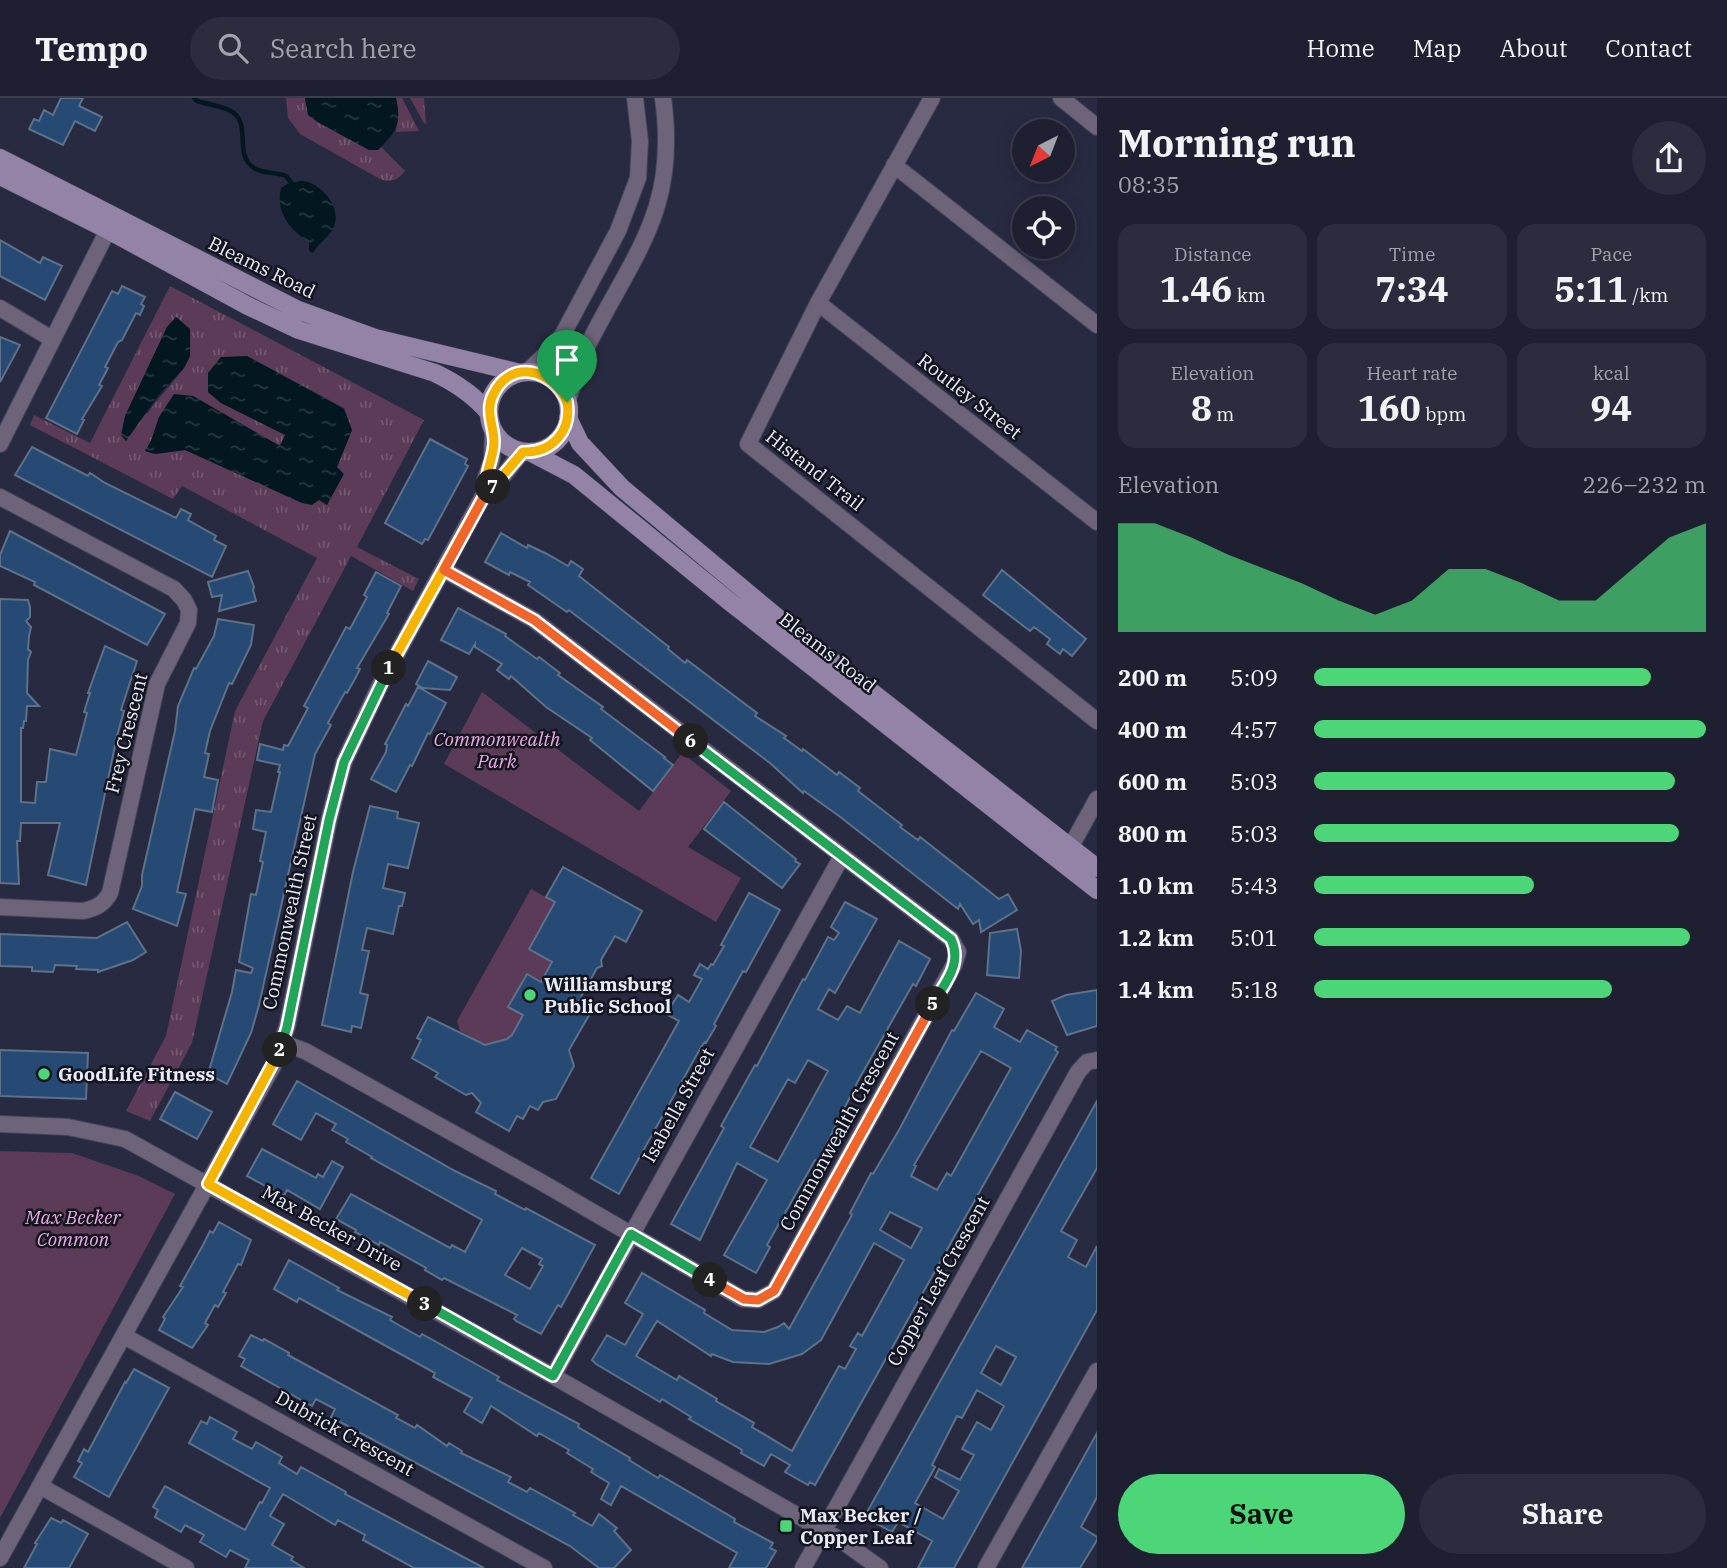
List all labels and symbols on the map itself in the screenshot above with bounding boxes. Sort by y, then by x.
north arrow [1012,119,1074,182]
street label: Bleams Road [204,231,320,303]
pin [537,330,597,402]
street label: Routley Street [913,348,1027,444]
street label: Histand Trail [761,424,869,516]
pin: 7 [476,470,510,504]
street label: Bleams Road [775,607,881,697]
pin: 1 [372,650,406,686]
street label: Frey Crescent [99,670,153,796]
pin: 6 [674,724,708,758]
park label: Commonwealth Park [434,727,561,773]
street label: Commonwealth Street [257,812,322,1012]
place label: Williamsburg Public School [544,972,672,1018]
pin: 5 [916,986,950,1021]
marker: Williamsburg Public School [522,987,538,1003]
street label: Commonwealth Crescent [774,1027,904,1235]
pin: 2 [262,1032,298,1068]
street label: Isabella Street [637,1043,719,1166]
place label: GoodLife Fitness [58,1062,215,1086]
marker: GoodLife Fitness [36,1066,52,1082]
street label: Max Becker Drive [258,1180,406,1276]
street label: Copper Leaf Crescent [881,1192,995,1370]
park label: Max Becker Common [24,1205,121,1251]
pin: 4 [692,1262,728,1298]
pin: 3 [408,1286,442,1322]
street label: Dubrick Crescent [271,1385,419,1481]
place label: Max Becker / Copper Leaf [800,1503,922,1549]
marker: Max Becker / Copper Leaf [778,1518,794,1534]

